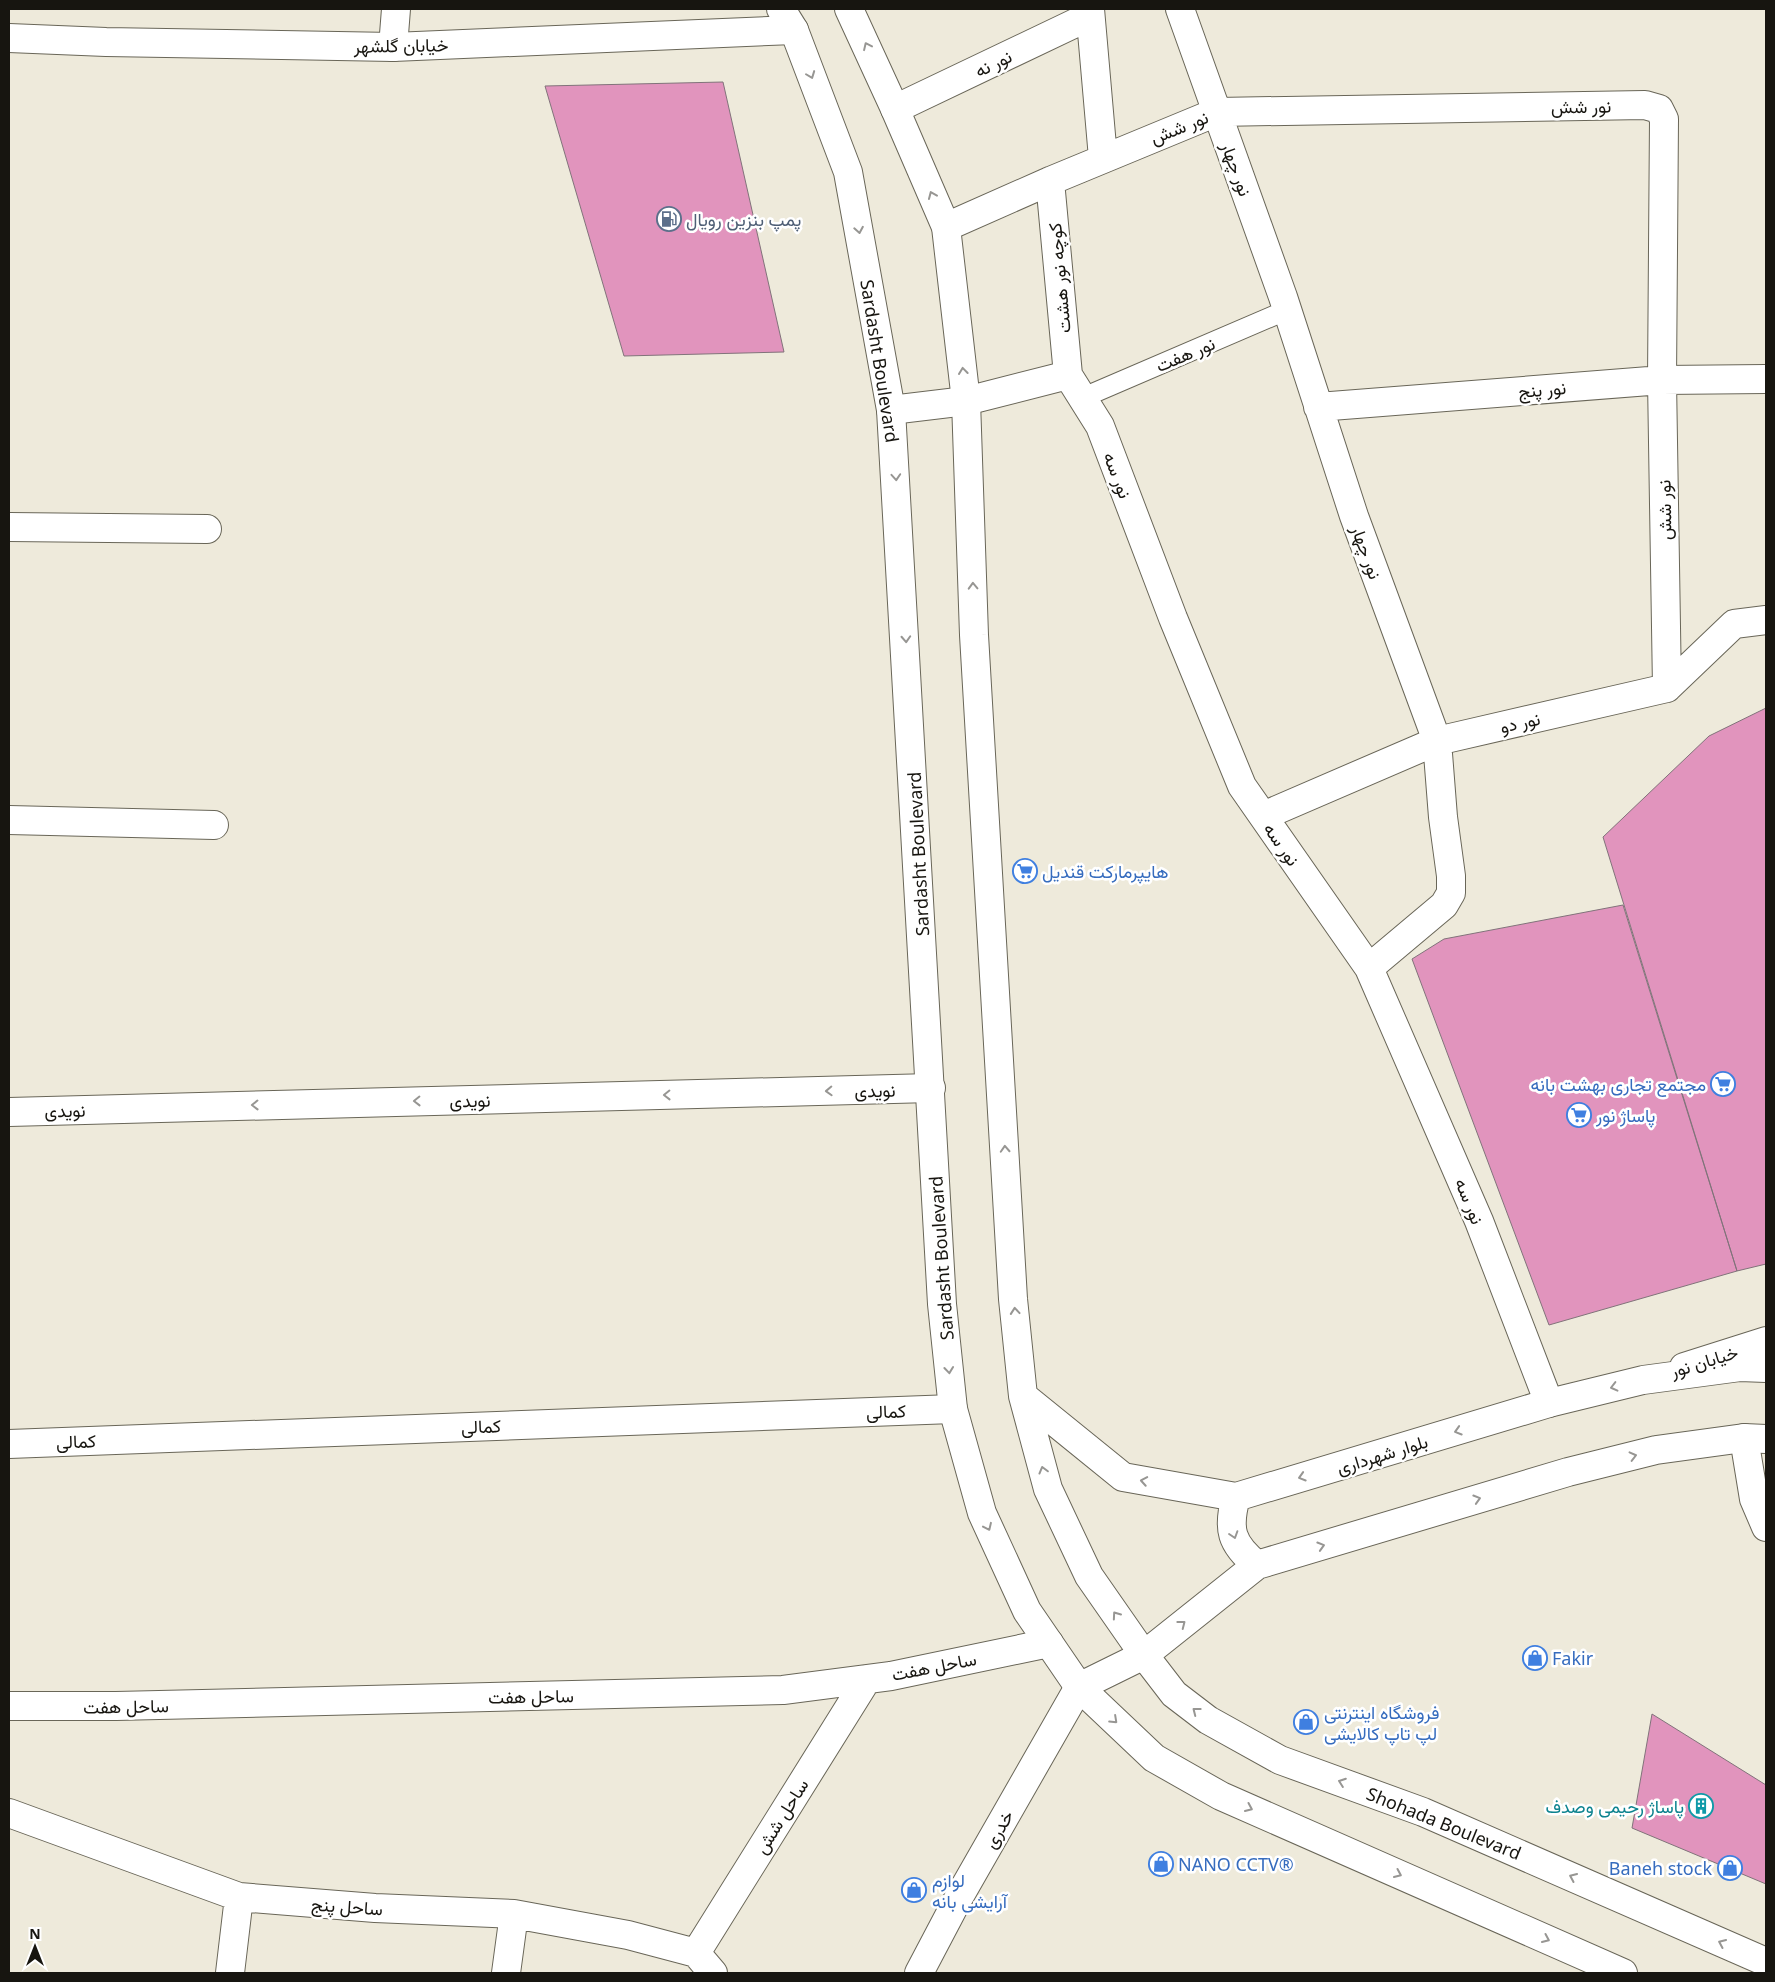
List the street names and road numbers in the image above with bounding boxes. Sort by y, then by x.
street label: خیابان گلشهر [352,32,449,58]
street label: نور نه [970,44,1016,82]
street label: نور شش [1551,93,1611,119]
street label: نور شش [1146,105,1212,149]
street label: نور چهار [1215,138,1258,200]
street label: کوچه نور هشت [1042,222,1077,334]
street label: Sardasht Boulevard [855,278,905,444]
street label: نور هفت [1152,331,1218,377]
street label: نور پنج [1517,375,1567,404]
street label: نور سه [1098,449,1138,501]
street label: نور شش [1651,480,1677,540]
street label: نور چهار [1345,521,1388,583]
street label: نور دو [1498,706,1542,738]
street label: Sardasht Boulevard [902,771,934,937]
street label: نور سه [1259,818,1305,870]
street label: نویدی [854,1078,896,1102]
street label: نویدی [449,1088,491,1112]
street label: نویدی [44,1098,86,1122]
street label: نور سه [1450,1174,1490,1228]
street label: Sardasht Boulevard [923,1175,959,1341]
street label: خیابان نور [1666,1339,1741,1383]
street label: کمالی [866,1398,906,1424]
street label: کمالی [461,1413,501,1439]
street label: کمالی [56,1428,96,1454]
street label: بلوار شهرداری [1333,1429,1431,1479]
street label: ساحل هفت [890,1646,978,1686]
street label: ساحل هفت [488,1683,574,1709]
street label: ساحل هفت [83,1693,169,1719]
street label: ساحل شش [749,1774,813,1858]
street label: Shohada Boulevard [1363,1781,1525,1865]
street label: خدری [977,1805,1019,1853]
street label: ساحل پنج [310,1892,384,1921]

